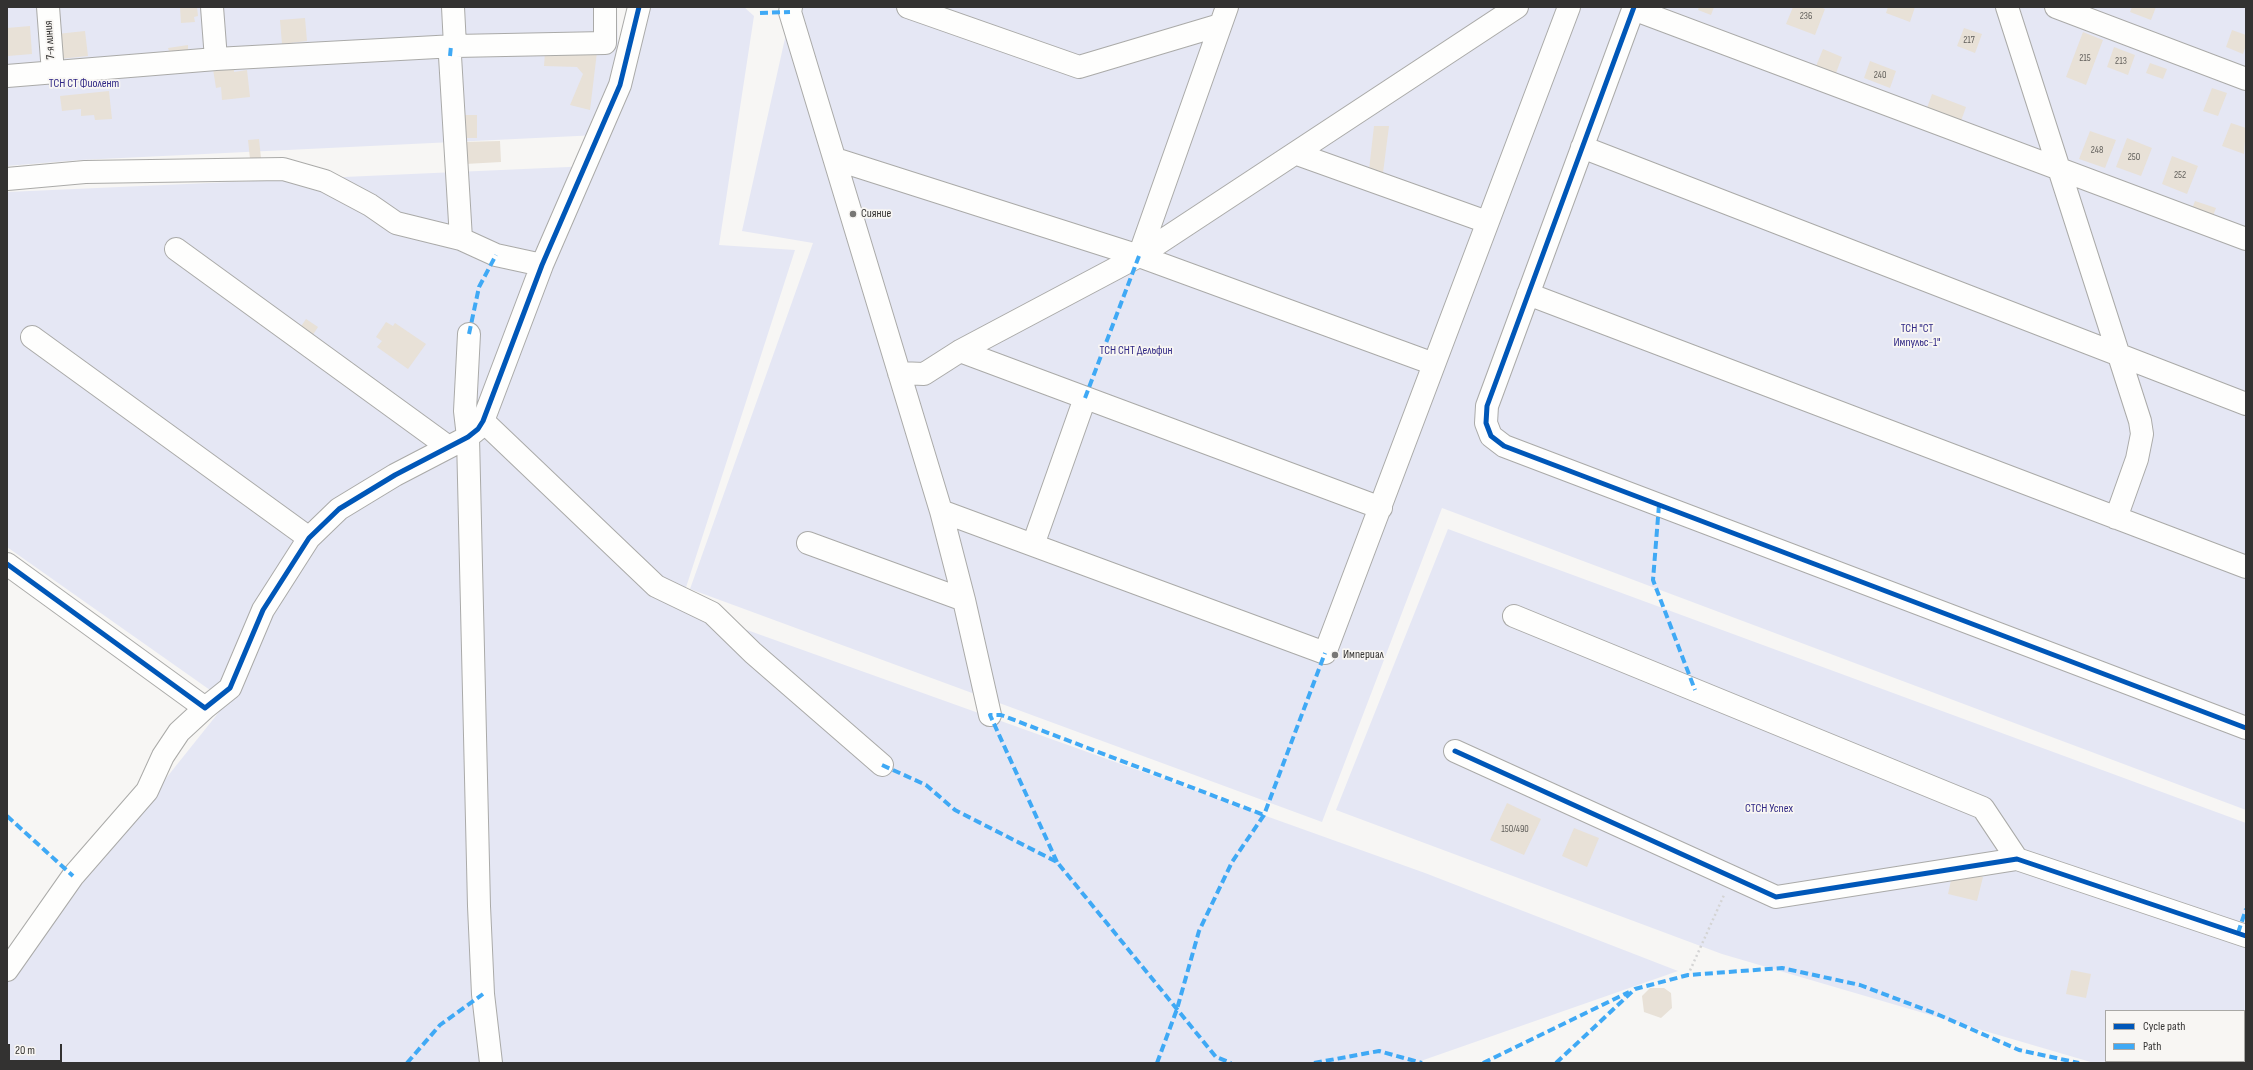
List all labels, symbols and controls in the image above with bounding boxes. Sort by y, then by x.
house number: 236 [1800,10,1812,22]
street label: 7-я линия [41,20,59,60]
house number: 217 [1963,34,1975,46]
house number: 215 [2079,52,2091,64]
house number: 213 [2115,55,2127,67]
house number: 240 [1874,69,1886,81]
park label: ТСН СТ Фиолент [49,77,119,91]
house number: 248 [2091,144,2103,156]
house number: 250 [2128,151,2140,163]
house number: 252 [2174,169,2186,181]
place label: Сияние [861,207,891,221]
marker: Сияние [848,209,858,219]
park label: ТСН "СТ Импульс-1" [1893,322,1941,350]
park label: ТСН СНТ Дельфин [1099,344,1173,358]
place label: Империал [1343,648,1384,662]
marker: Империал [1330,650,1340,660]
park label: СТСН Успех [1745,802,1793,816]
house number: 150/490 [1501,823,1529,835]
legend [2105,1010,2245,1062]
text: Cycle path [2143,1019,2185,1034]
scale bar [10,1036,64,1062]
text: Path [2143,1039,2161,1054]
text: 20 m [15,1043,35,1058]

